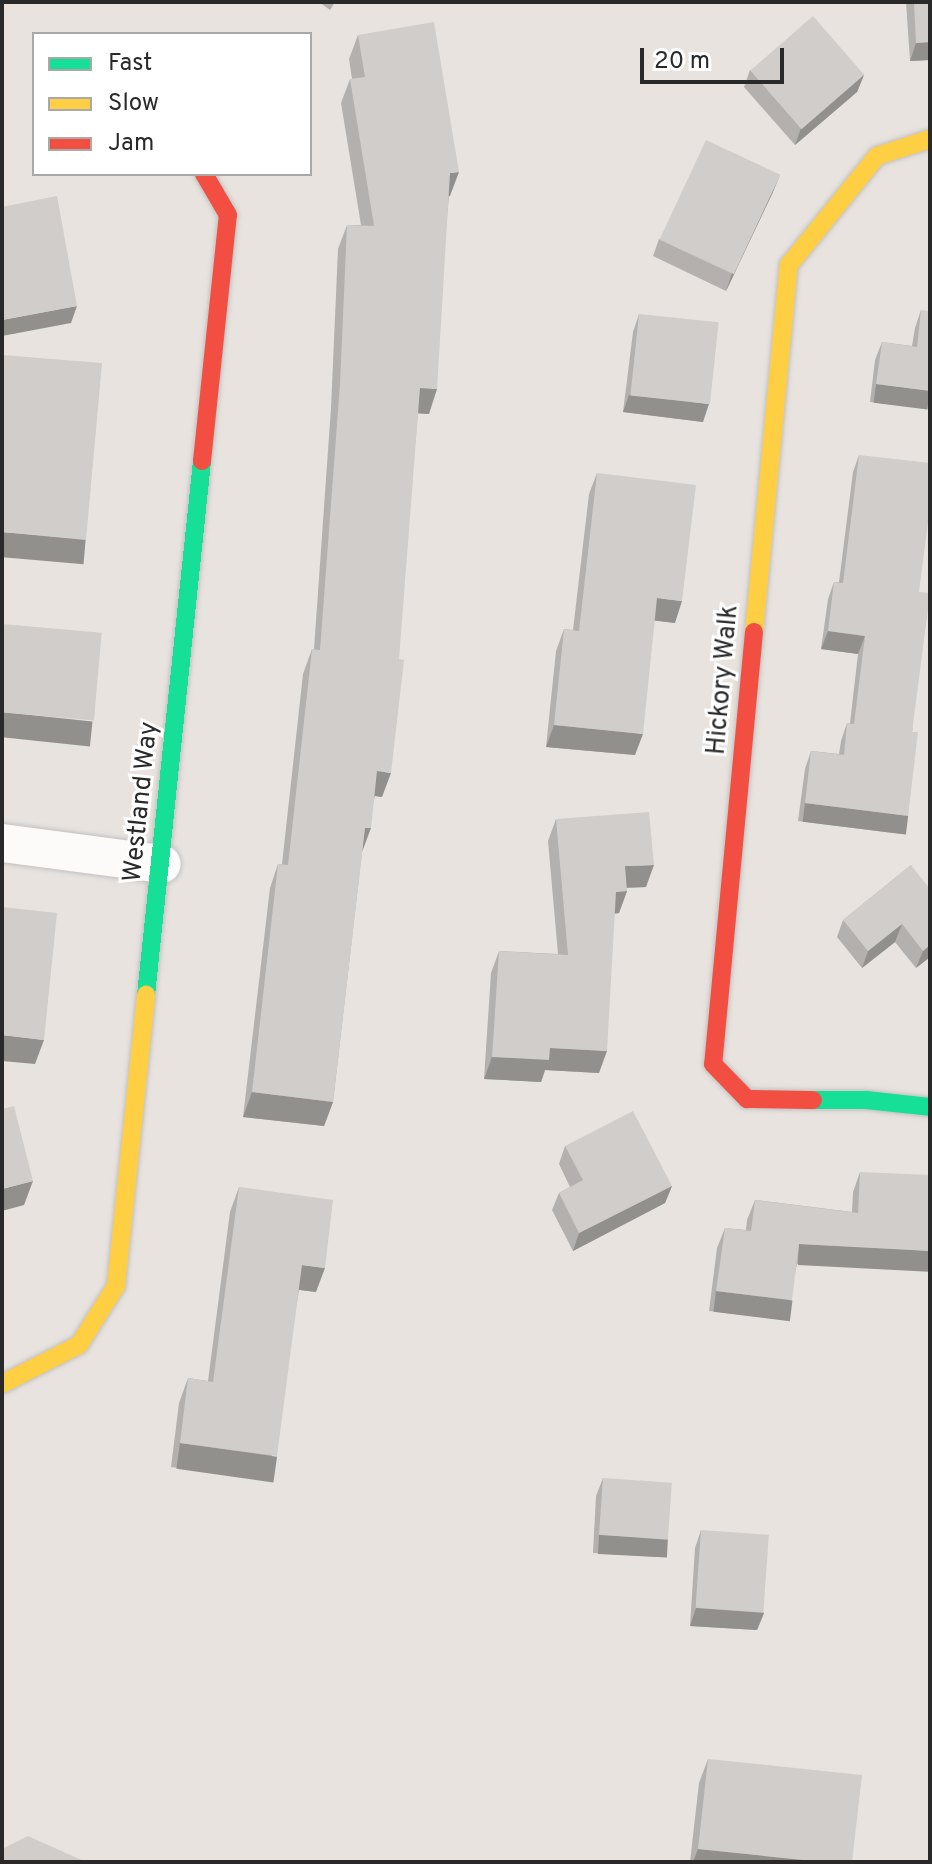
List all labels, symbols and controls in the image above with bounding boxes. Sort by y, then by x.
legend [32,32,312,176]
scale bar [644,32,788,82]
text: 20 m [654,47,710,77]
text: Fast [108,49,152,79]
text: Slow [108,89,159,119]
text: Jam [108,129,154,159]
street label: Hickory Walk [702,603,746,757]
street label: Westland Way [118,720,166,884]

